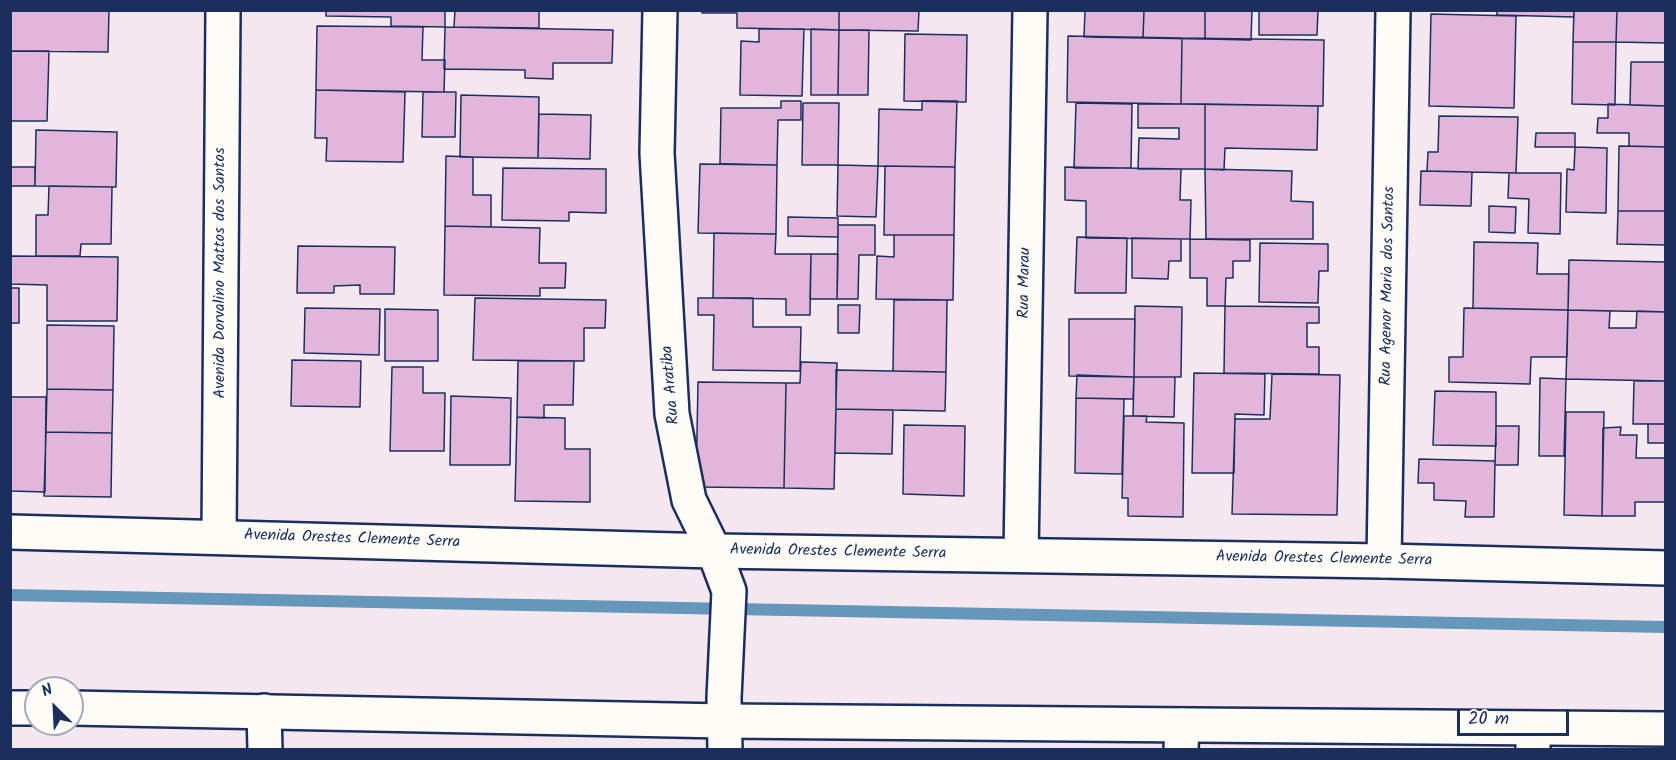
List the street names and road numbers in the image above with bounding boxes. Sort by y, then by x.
street label: Avenida Dorvalino Mattos dos Santos [211,147,231,399]
street label: Rua Agenor Maria dos Santos [1378,186,1400,386]
street label: Rua Marau [1016,247,1036,319]
street label: Rua Aratiba [659,345,685,425]
street label: Avenida Orestes Clemente Serra [244,527,460,553]
street label: Avenida Orestes Clemente Serra [730,542,946,564]
street label: Avenida Orestes Clemente Serra [1216,549,1432,571]

